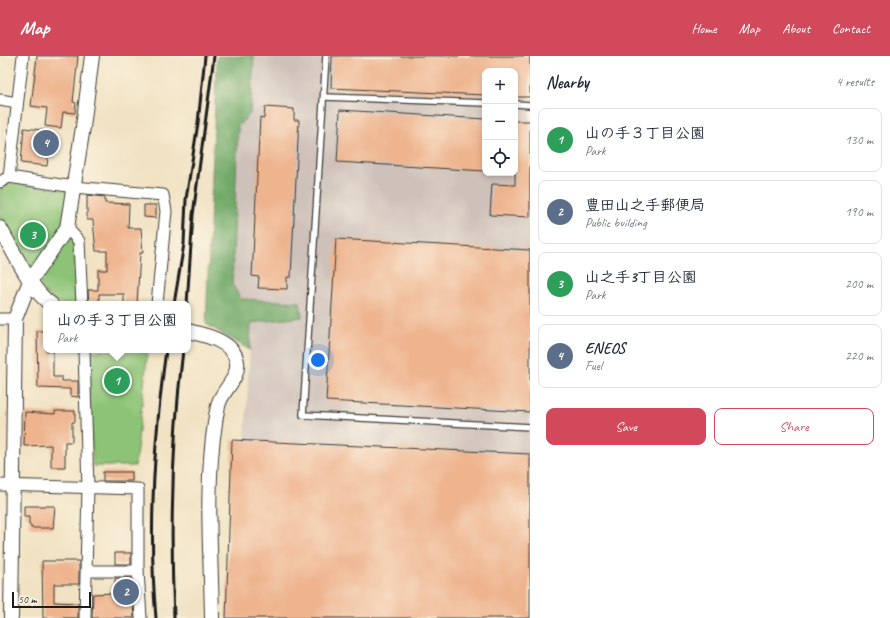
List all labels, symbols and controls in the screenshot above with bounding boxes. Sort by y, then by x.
text: Map [20,16,50,40]
text: Home [691,20,717,37]
text: Map [739,20,760,37]
text: About [782,20,810,37]
text: Contact [832,20,870,37]
map controls [482,68,518,176]
button: + [482,68,518,104]
text: Nearby [546,72,589,93]
text: 4 results [836,74,874,90]
button: − [482,104,518,140]
text: 山の手３丁目公園 [585,124,705,143]
pin: 4 [33,128,59,158]
text: 1 [557,132,563,148]
text: 130 m [845,132,873,148]
button: locate [482,140,518,176]
text: Park [585,143,606,159]
text: 豊田山之手郵便局 [585,196,705,215]
text: 2 [557,204,563,220]
text: 190 m [845,204,873,220]
text: Public building [585,215,647,231]
pin: 3 [20,220,46,250]
text: 山之手3丁目公園 [585,268,697,287]
text: 3 [557,276,563,292]
text: 200 m [845,276,873,292]
text: Park [585,287,606,303]
popup [43,301,191,353]
text: 山の手３丁目公園 [57,311,177,330]
text: Park [57,330,78,346]
text: ENEOS [585,339,625,358]
text: 4 [557,348,563,364]
text: 220 m [845,348,873,364]
your location [308,350,328,370]
text: Fuel [585,358,602,374]
pin: 1 [104,366,130,396]
button: Save [546,408,706,445]
button: Share [714,408,874,445]
pin: 2 [113,577,139,607]
scale bar [12,590,91,609]
text: 50 m [18,592,37,606]

